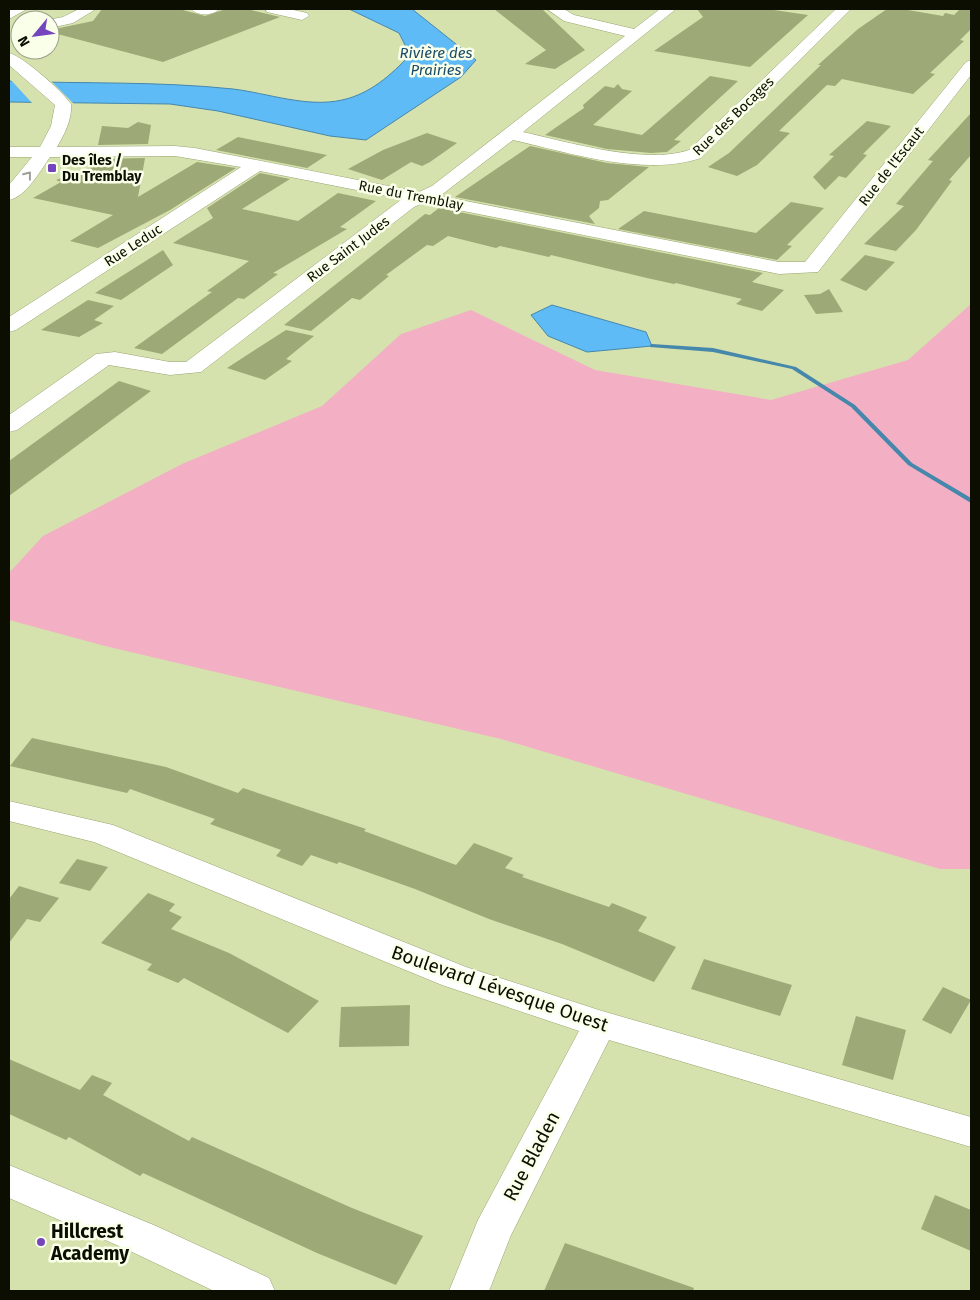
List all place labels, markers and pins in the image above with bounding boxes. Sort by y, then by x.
place label: Des îles / Du Tremblay [62,152,142,185]
marker: Des îles / Du Tremblay [46,162,58,174]
place label: Hillcrest Academy [50,1220,129,1265]
marker: Hillcrest Academy [35,1236,47,1248]

